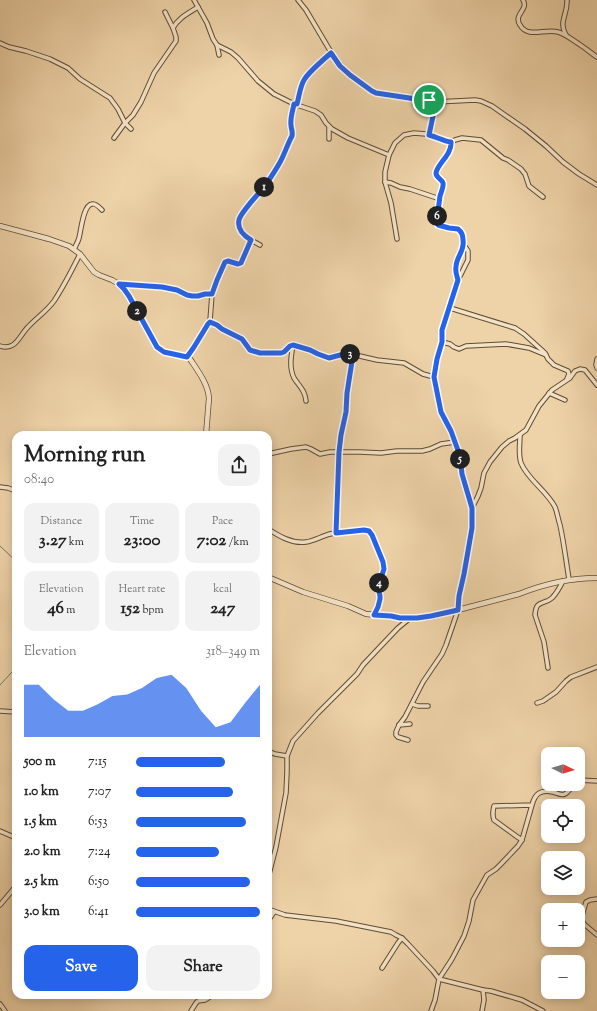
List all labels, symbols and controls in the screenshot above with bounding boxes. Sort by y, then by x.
pin [412,83,446,117]
icon: arrive [418,89,440,111]
pin: 1 [254,177,274,197]
text: 1 [262,179,266,195]
pin: 6 [427,206,447,226]
text: 6 [434,208,440,224]
pin: 2 [127,301,147,321]
text: 2 [134,303,140,319]
pin: 3 [340,344,360,364]
text: 3 [348,346,352,362]
text: Morning run [24,440,146,472]
button: share [218,444,260,486]
pin: 5 [450,449,470,469]
text: 5 [458,451,462,467]
text: 08:40 [24,471,54,489]
text: Distance [41,513,82,529]
text: Time [130,513,154,529]
text: Pace [212,513,233,529]
text: 3.27 [39,529,66,553]
text: 23:00 [123,529,161,553]
text: 7:02 [197,529,226,553]
text: km [66,534,84,550]
text: /km [226,534,249,550]
pin: 4 [369,573,389,593]
text: 4 [376,575,382,591]
text: Elevation [39,581,84,597]
text: Heart rate [119,581,165,597]
text: kcal [213,581,232,597]
text: 46 [47,597,64,621]
text: 152 [120,597,140,621]
text: 247 [210,597,235,621]
text: m [64,602,75,618]
text: bpm [140,602,164,618]
text: Elevation [24,643,77,661]
text: 318–349 m [206,643,260,661]
north arrow [541,747,585,791]
map controls [541,747,585,999]
text: 500 m [24,753,56,771]
text: 7:15 [88,753,107,771]
text: 1.0 km [24,783,59,801]
text: 7:07 [88,783,111,801]
button: locate [541,799,585,843]
text: 1.5 km [24,813,57,831]
text: 6:53 [88,813,107,831]
text: 2.0 km [24,843,61,861]
text: 7:24 [88,843,111,861]
button: layers [541,851,585,895]
text: 2.5 km [24,873,58,891]
text: 6:50 [88,873,109,891]
text: 3.0 km [24,903,60,921]
text: 6:41 [88,903,109,921]
button: + [541,903,585,947]
button: Save [24,945,138,991]
button: Share [146,945,260,991]
button: − [541,955,585,999]

